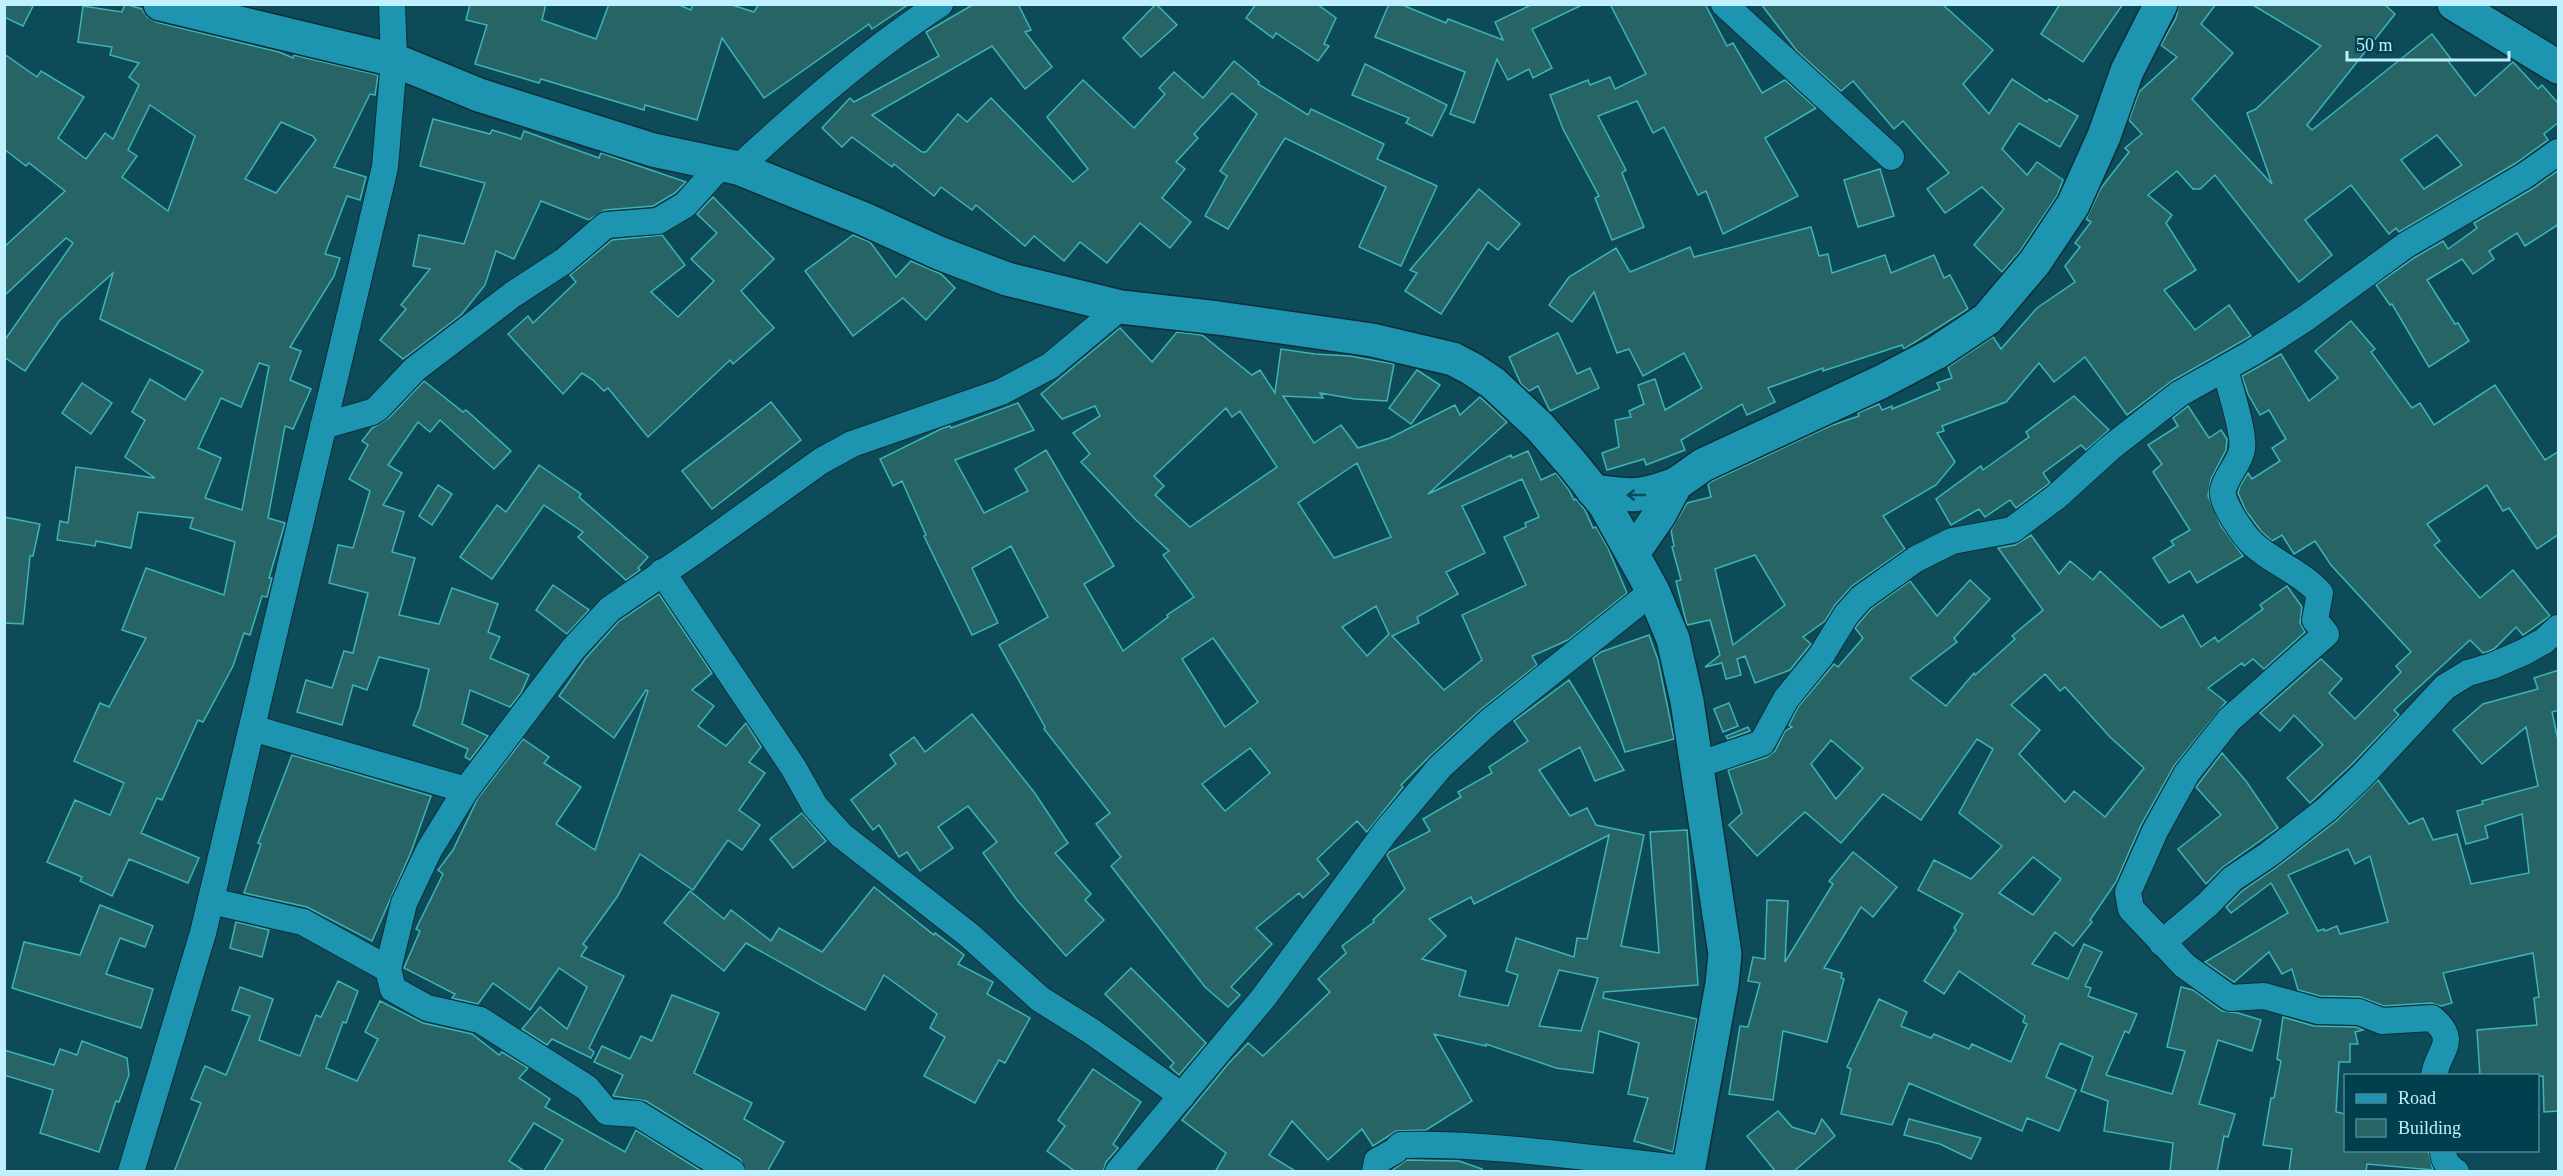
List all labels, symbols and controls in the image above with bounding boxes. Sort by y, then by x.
scale bar [2347,24,2509,62]
text: 50 m [2356,35,2393,55]
one-way arrow [1626,489,1646,501]
legend [2344,1074,2539,1152]
text: Road [2398,1088,2436,1108]
text: Building [2398,1118,2461,1138]

